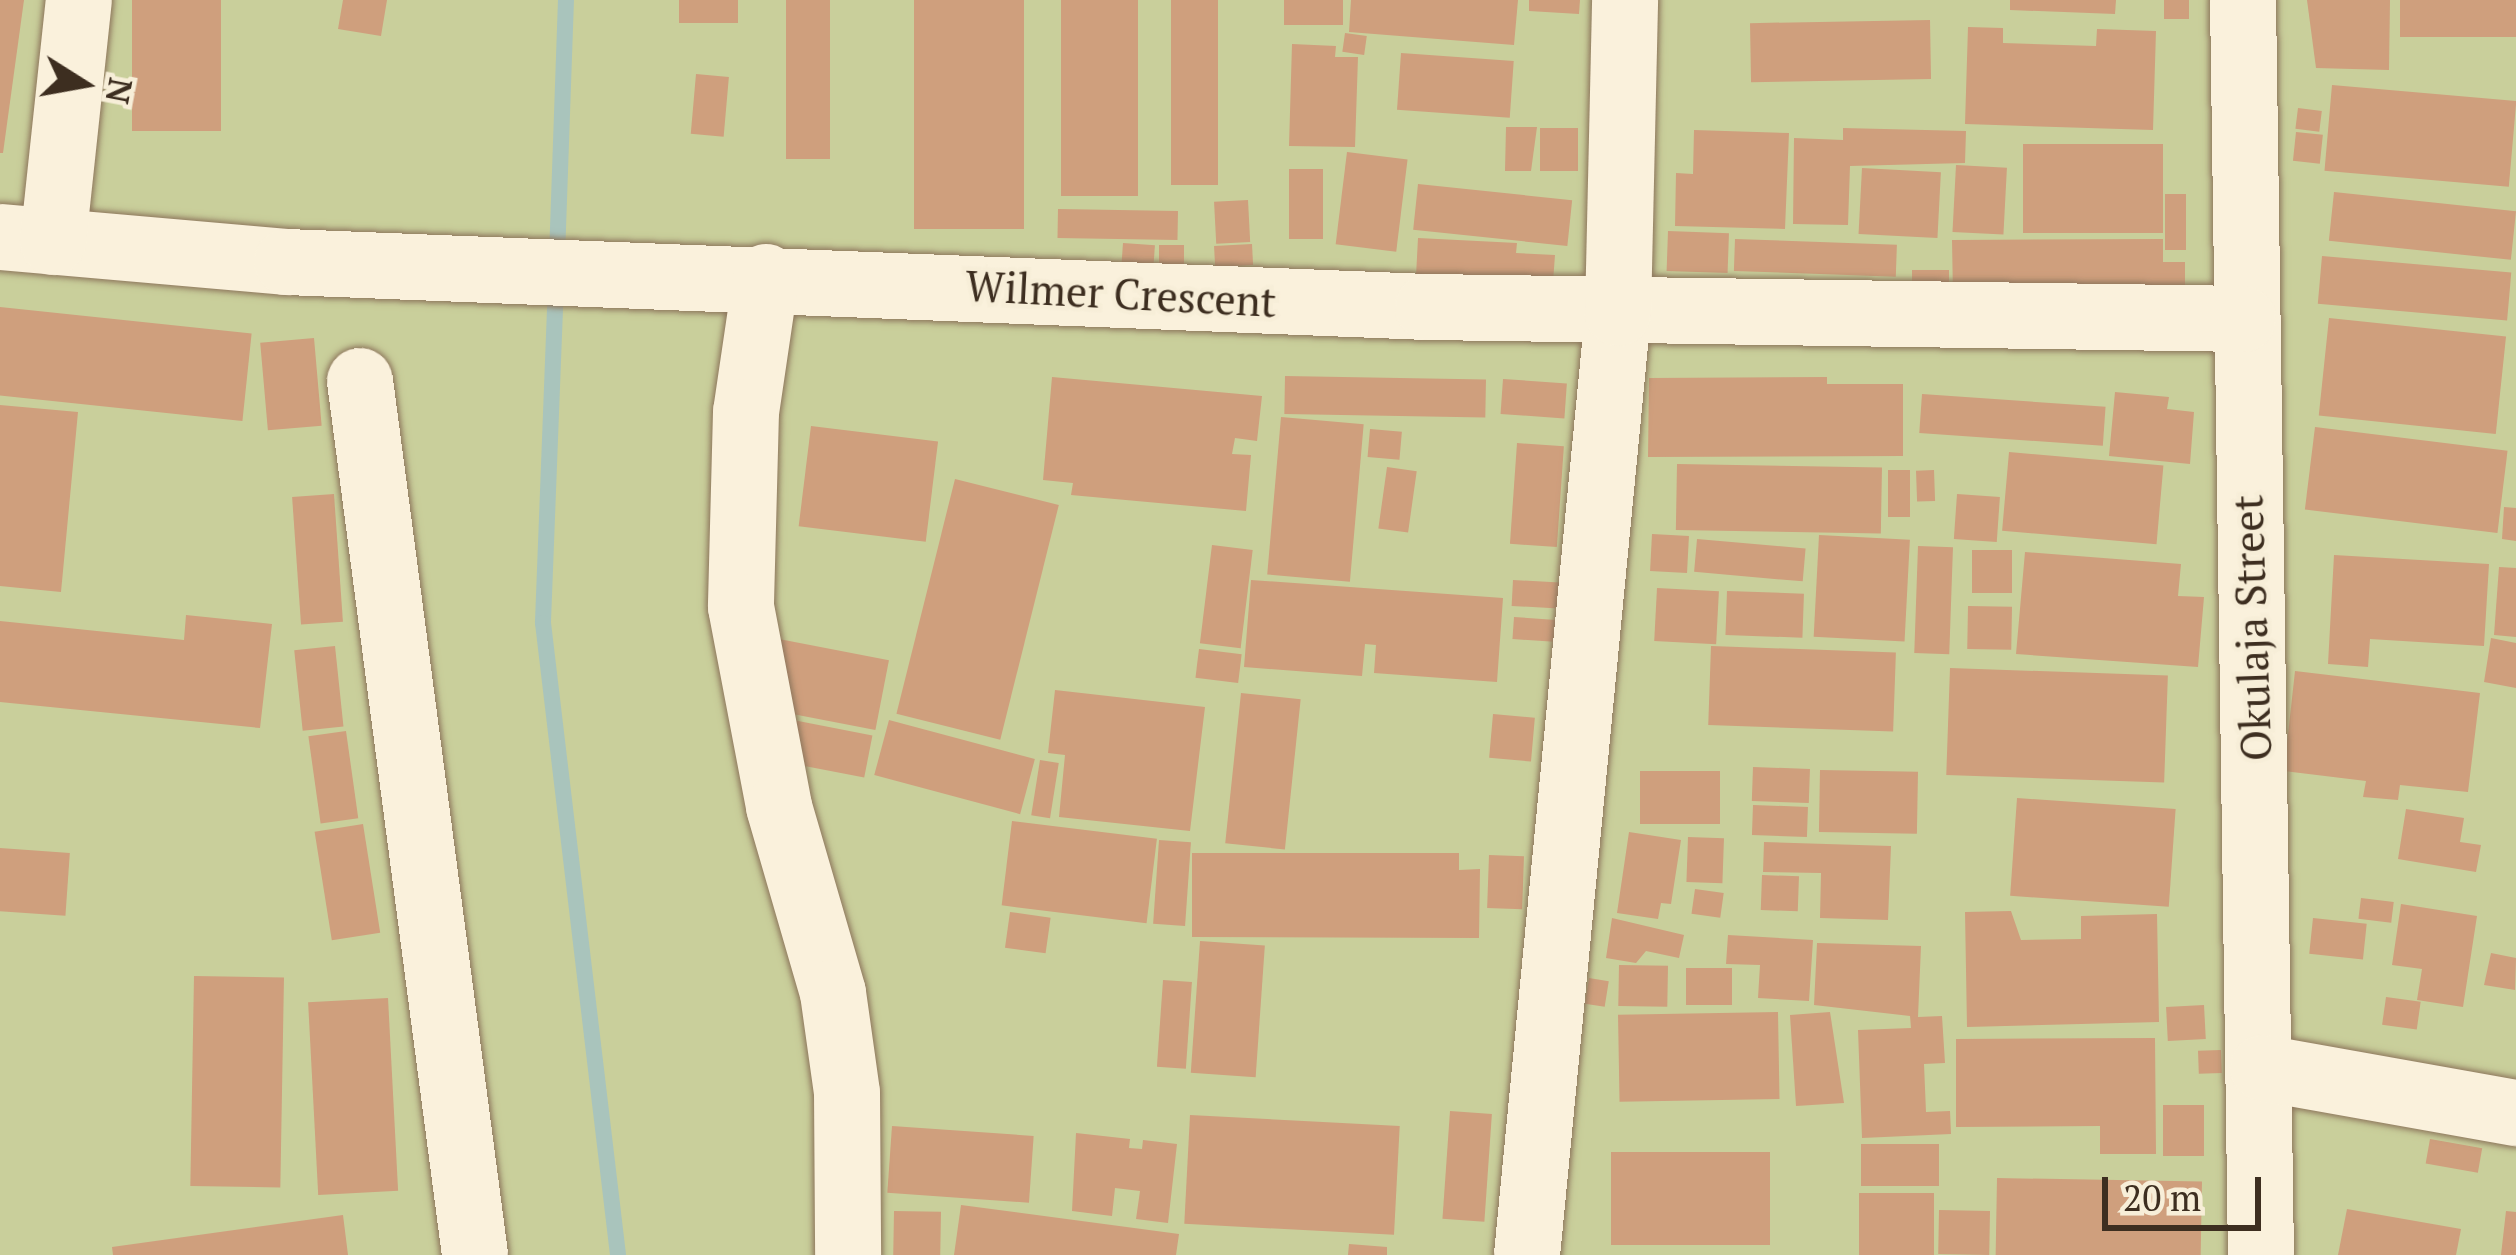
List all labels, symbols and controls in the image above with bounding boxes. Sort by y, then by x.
north arrow [24,24,144,144]
text: N [96,75,143,107]
street label: Wilmer Crescent [964,260,1278,326]
street label: Okulaja Street [2221,494,2281,762]
scale bar [2108,1153,2267,1227]
text: 20 m [2123,1174,2201,1221]

